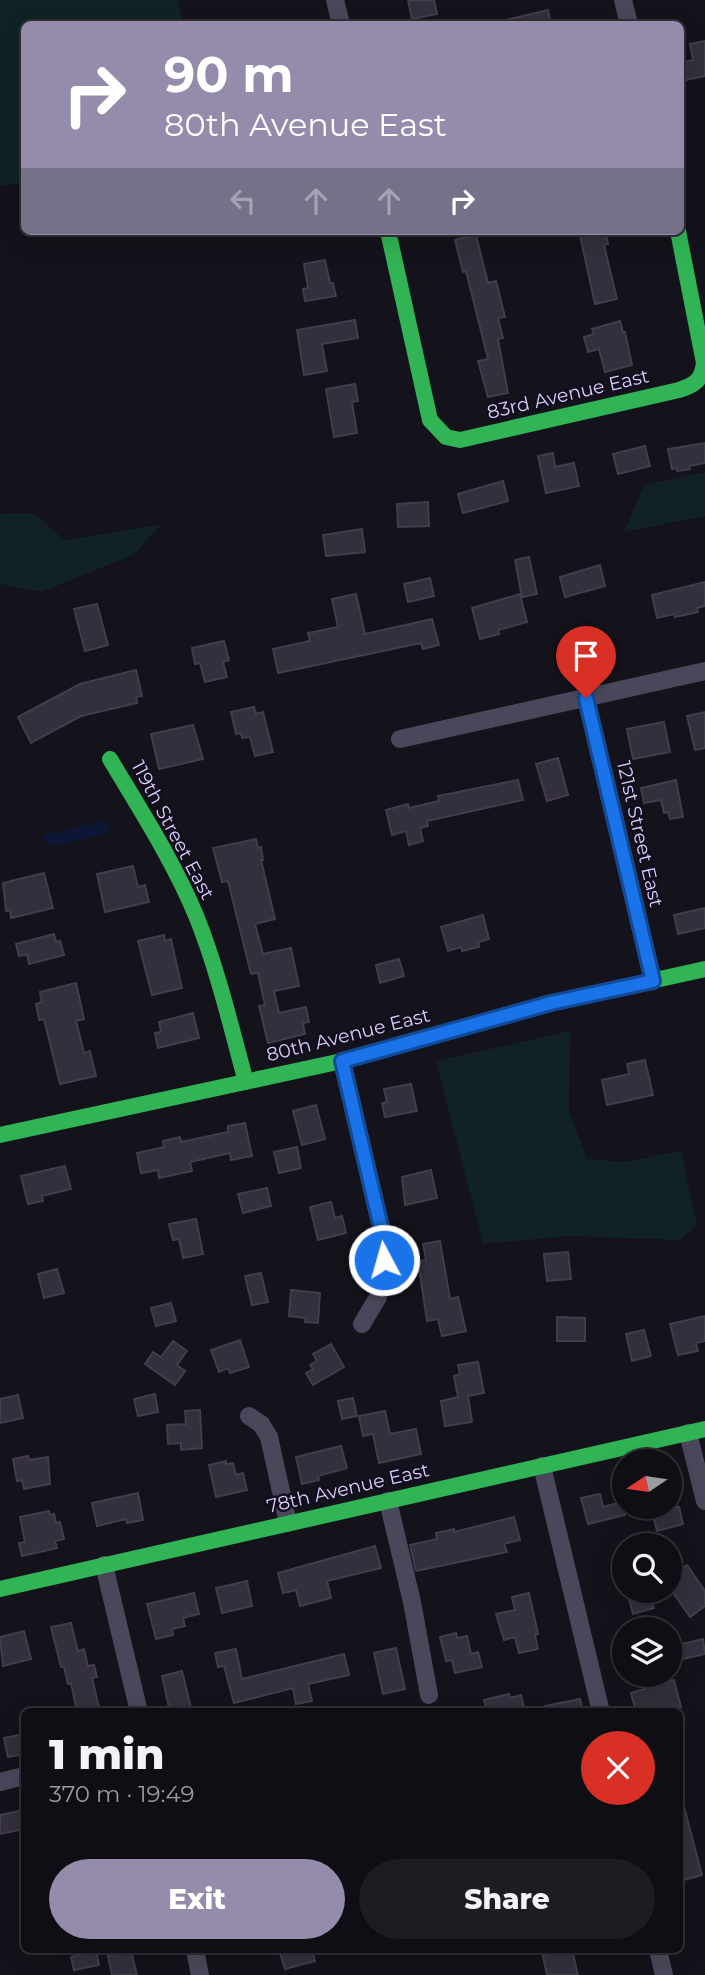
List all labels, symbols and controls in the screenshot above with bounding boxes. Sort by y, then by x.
text: 90 m [164,45,294,104]
icon: right [49,49,140,140]
text: 80th Avenue East [164,105,447,144]
icon: left [224,182,262,220]
icon: ahead [297,182,335,220]
icon: ahead [370,182,408,220]
icon: right [443,182,481,220]
street label: 83rd Avenue East [485,364,651,424]
pin [556,626,616,698]
icon: arrive [567,637,605,675]
street label: 119th Street East [127,757,219,904]
street label: 121st Street East [612,759,668,910]
street label: 80th Avenue East [264,1003,432,1066]
position arrow [347,1223,421,1297]
north arrow [612,1449,682,1519]
map controls [612,1449,682,1687]
street label: 78th Avenue East [265,1458,432,1518]
button: search [612,1533,682,1603]
button: layers [612,1617,682,1687]
text: 1 min [49,1728,165,1780]
button: close [581,1731,655,1805]
text: 370 m · 19:49 [49,1780,195,1808]
button: Exit [49,1859,345,1939]
button: Share [359,1859,655,1939]

